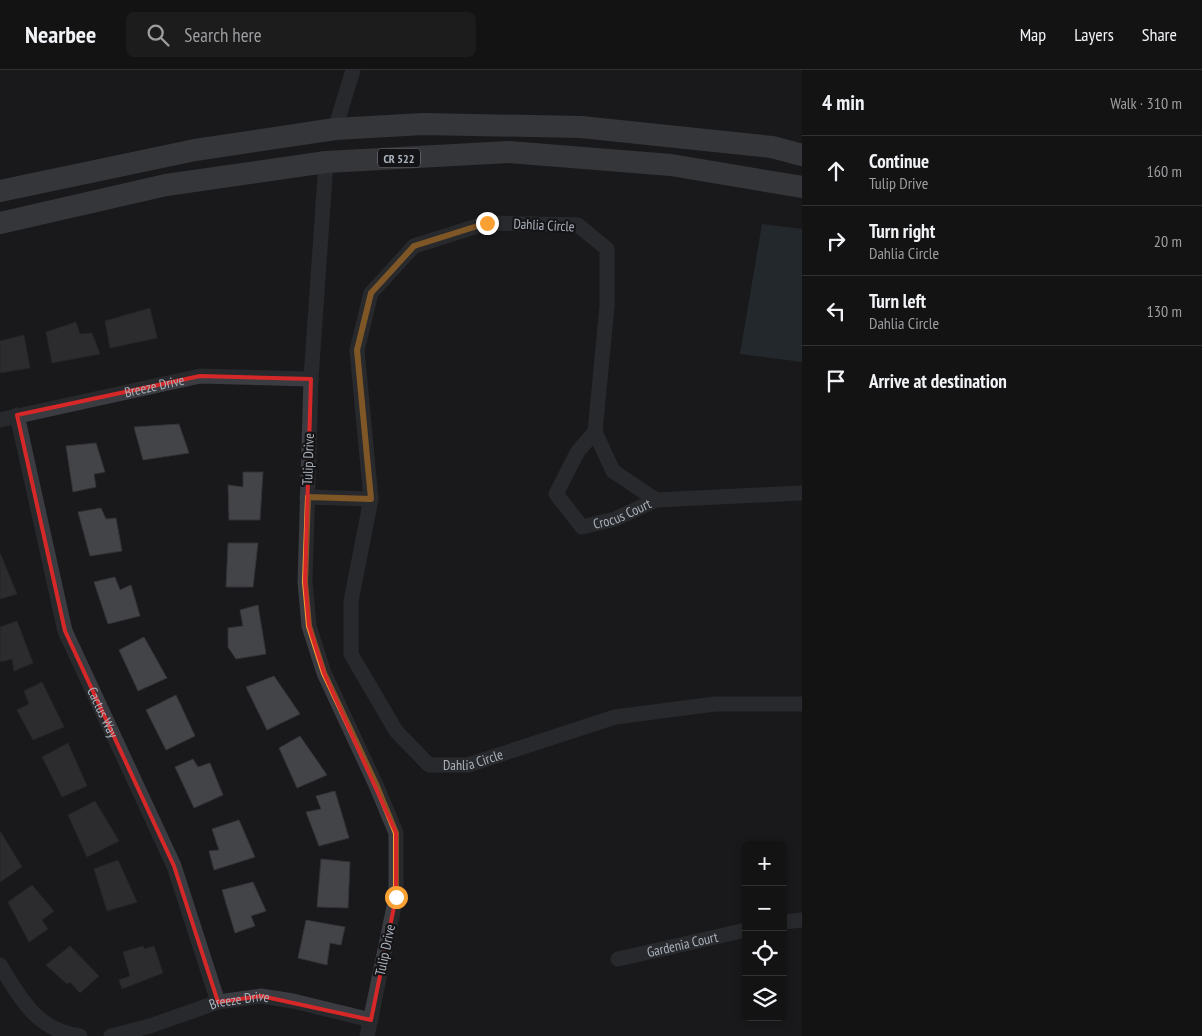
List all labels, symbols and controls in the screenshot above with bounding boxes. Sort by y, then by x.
search box [126,12,476,57]
text: Nearbee [25,19,96,50]
icon: search [144,21,172,49]
text: Search here [184,23,262,47]
text: Map [1020,23,1046,46]
text: Layers [1074,23,1114,46]
text: Share [1142,23,1177,46]
text: 4 min [822,89,864,116]
text: Walk · 310 m [1110,93,1182,113]
road number: CR 522 [378,148,420,168]
text: Continue [869,149,929,173]
icon: ahead [822,157,850,185]
text: 160 m [1147,161,1182,181]
text: Tulip Drive [869,173,928,193]
route end [476,212,499,235]
street label: Dahlia Circle [513,214,575,236]
text: Turn right [869,219,935,243]
icon: right [822,227,850,255]
text: 20 m [1154,231,1182,251]
text: Dahlia Circle [869,243,939,263]
text: Turn left [869,289,926,313]
icon: left [822,297,850,325]
text: 130 m [1147,301,1182,321]
text: Dahlia Circle [869,313,939,333]
icon: arrive [822,367,850,395]
text: Arrive at destination [869,369,1007,393]
street label: Breeze Drive [123,371,186,401]
street label: Tulip Drive [298,433,318,485]
street label: Crocus Court [591,494,654,533]
street label: Cactus Way [83,684,123,741]
street label: Dahlia Circle [443,745,506,774]
map controls [742,841,787,1021]
button: + [742,841,787,886]
route start [385,886,408,909]
button: − [742,886,787,931]
street label: Tulip Drive [371,923,399,977]
street label: Gardenia Court [645,928,720,961]
button: locate [742,931,787,976]
button: layers [742,976,787,1021]
street label: Breeze Drive [207,987,271,1013]

